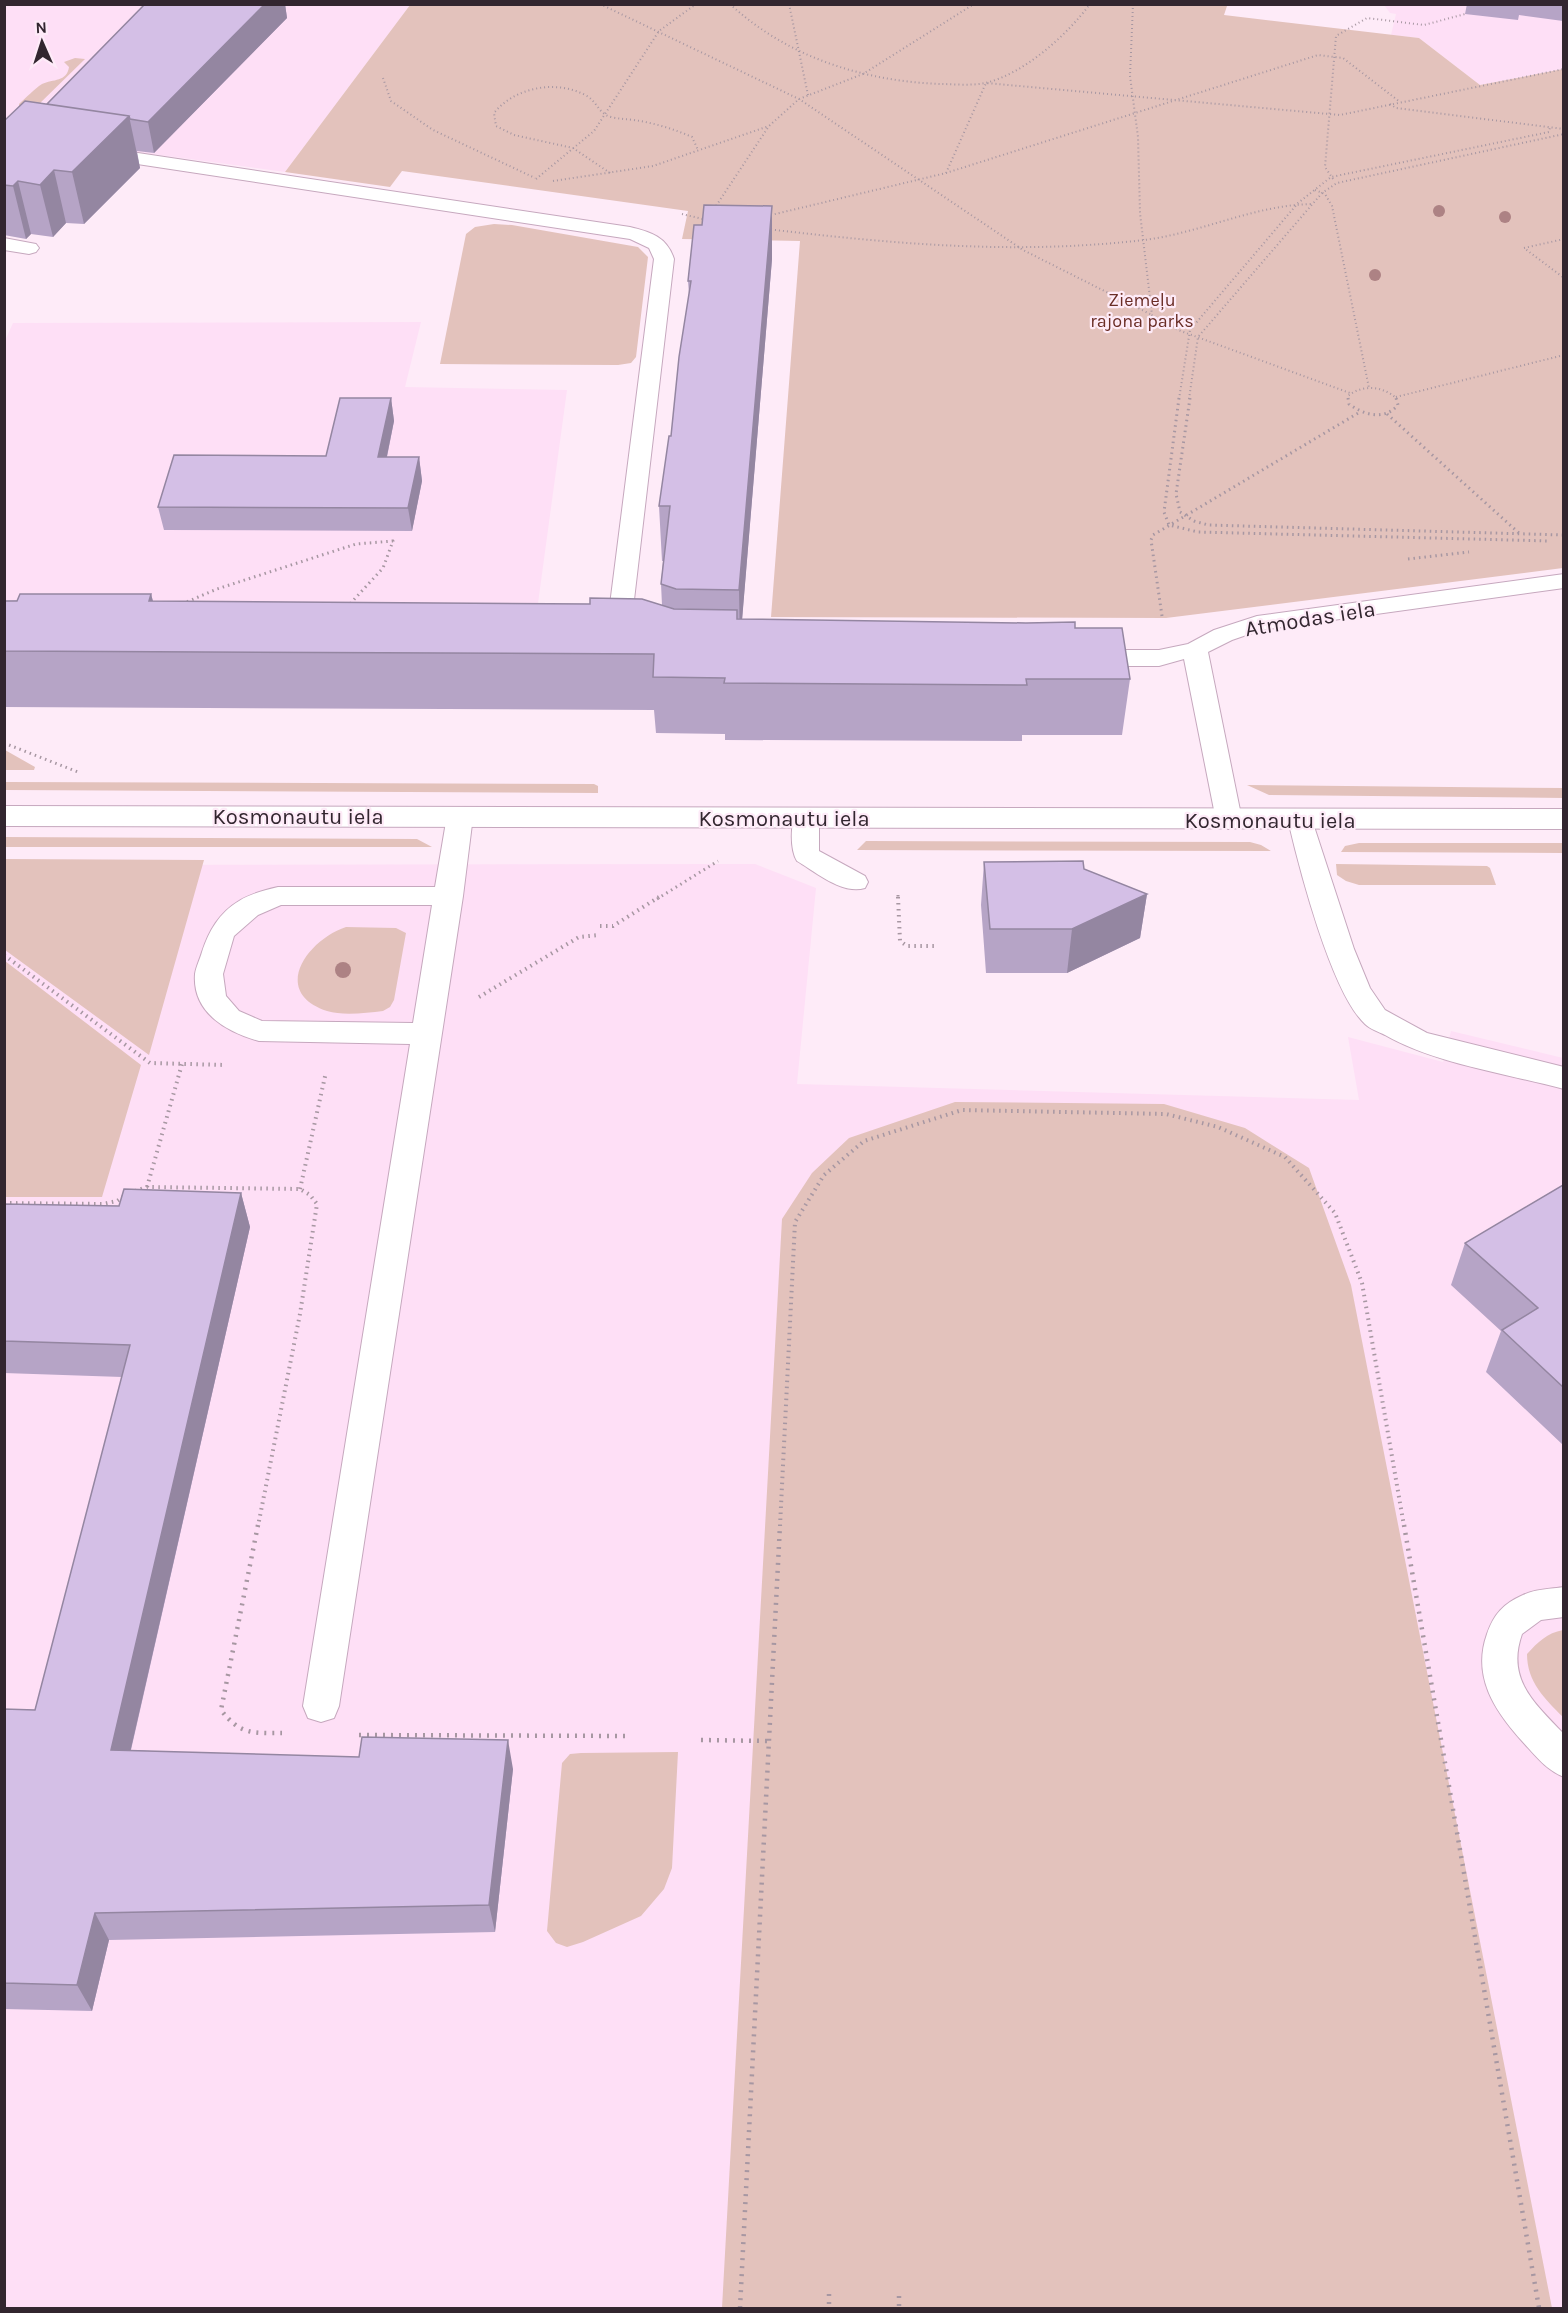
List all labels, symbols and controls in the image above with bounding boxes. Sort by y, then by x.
north arrow [12,12,72,72]
text: N [35,18,47,37]
park label: Ziemeļu rajona parks [1090,289,1194,332]
street label: Atmodas iela [1243,596,1377,642]
street label: Kosmonautu iela [212,804,384,830]
street label: Kosmonautu iela [698,806,870,832]
street label: Kosmonautu iela [1184,808,1356,834]

